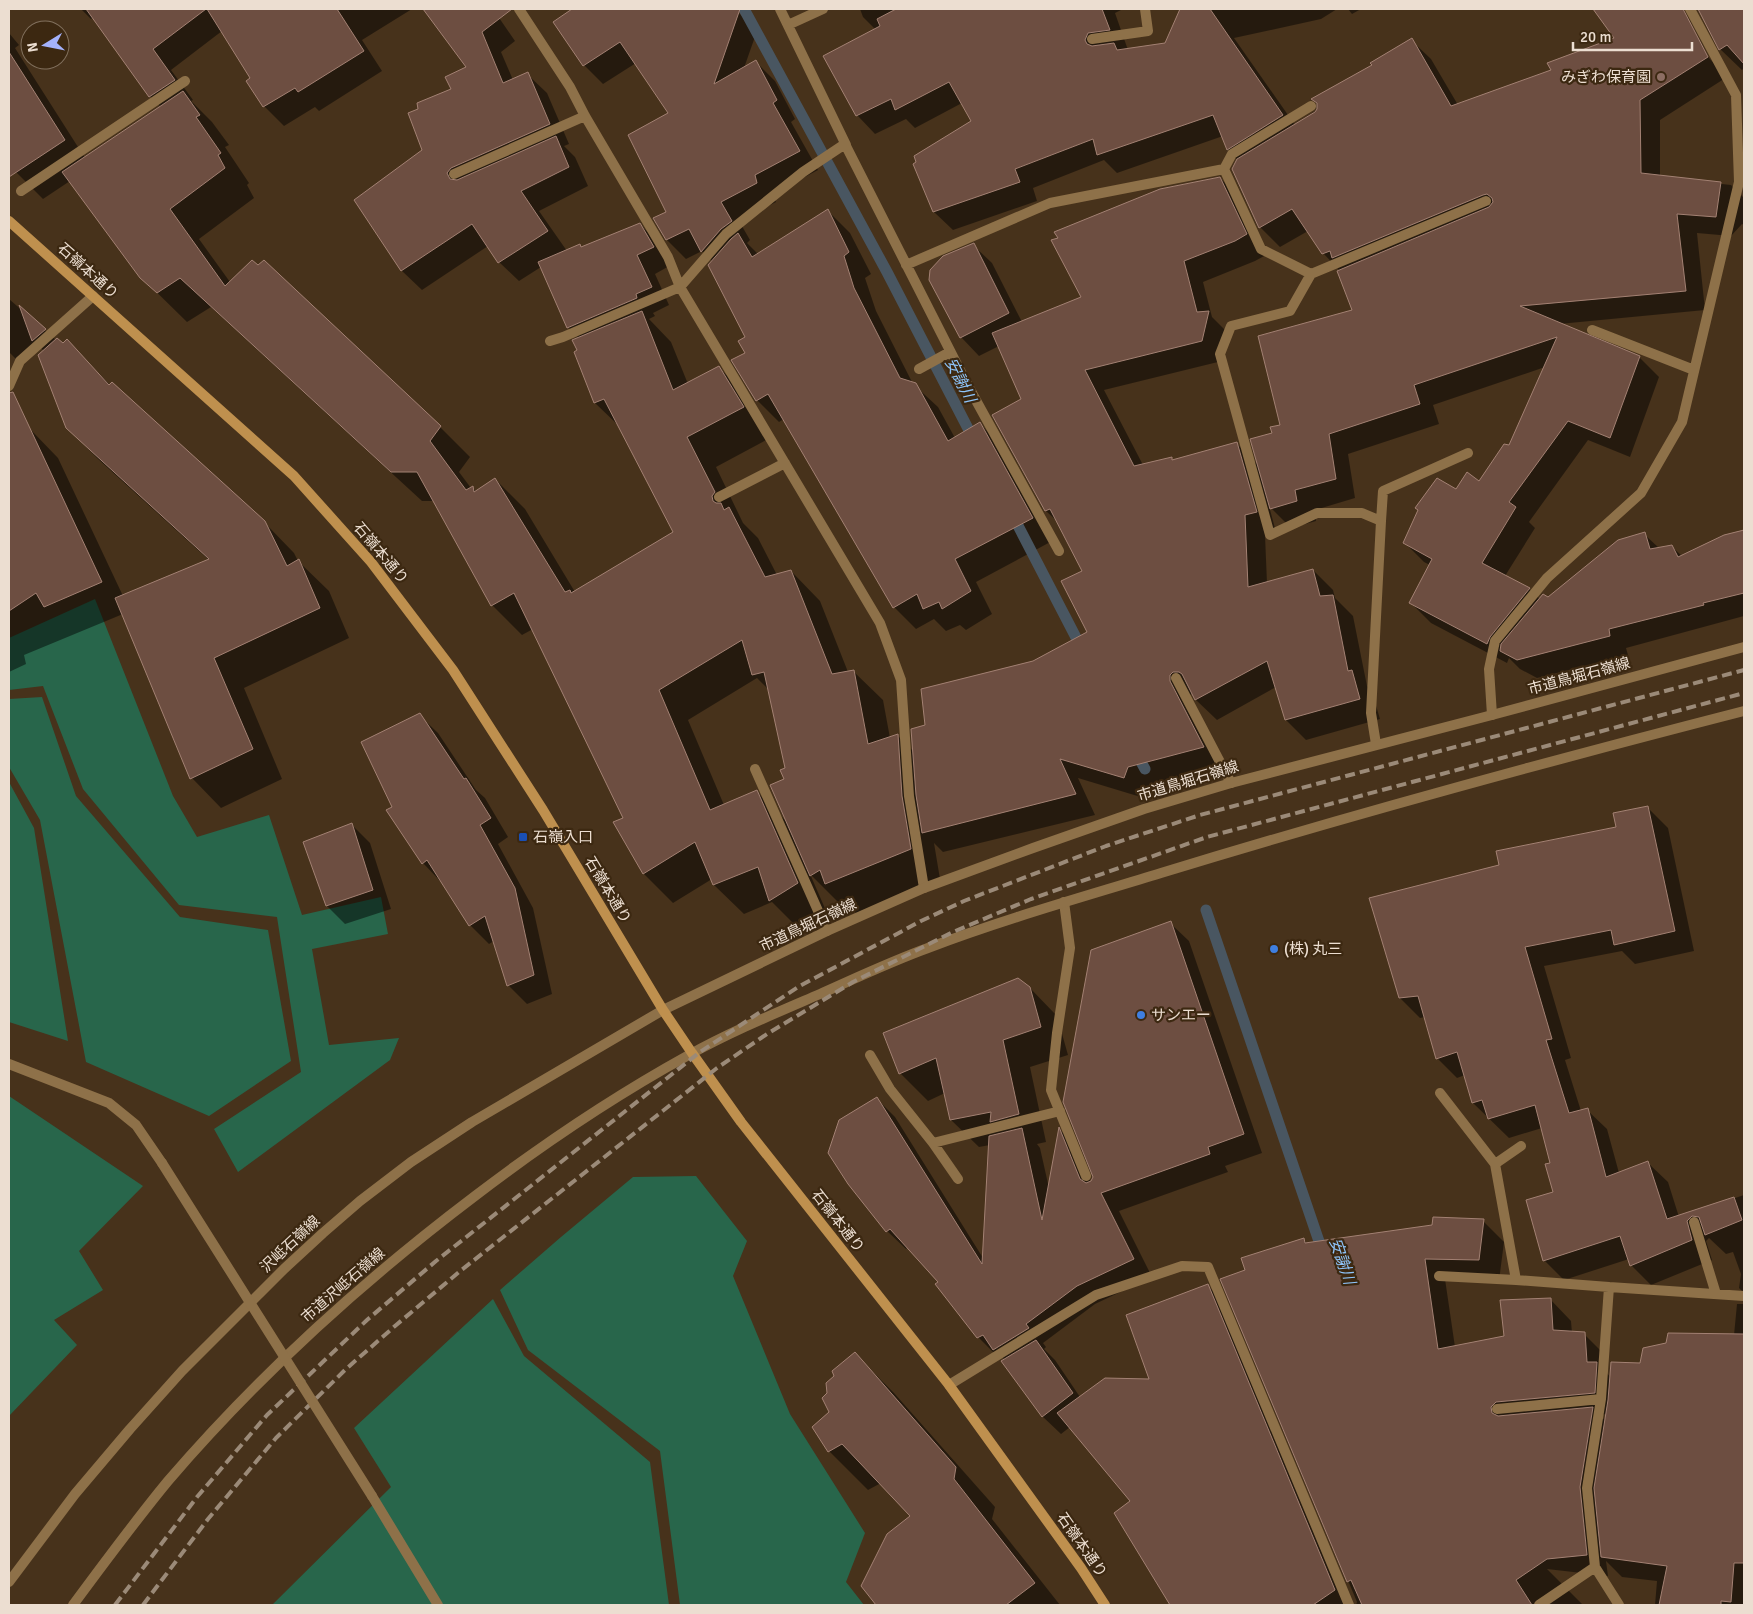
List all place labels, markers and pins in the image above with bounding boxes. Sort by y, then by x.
place label: みぎわ保育園 [1561,68,1651,86]
marker: みぎわ保育園 [1655,71,1667,83]
place label: 石嶺入口 [533,828,593,846]
marker: 石嶺入口 [517,831,529,843]
place label: (株) 丸三 [1284,940,1342,958]
marker: (株) 丸三 [1268,943,1280,955]
place label: サンエー [1151,1006,1211,1024]
marker: サンエー [1135,1009,1147,1021]

